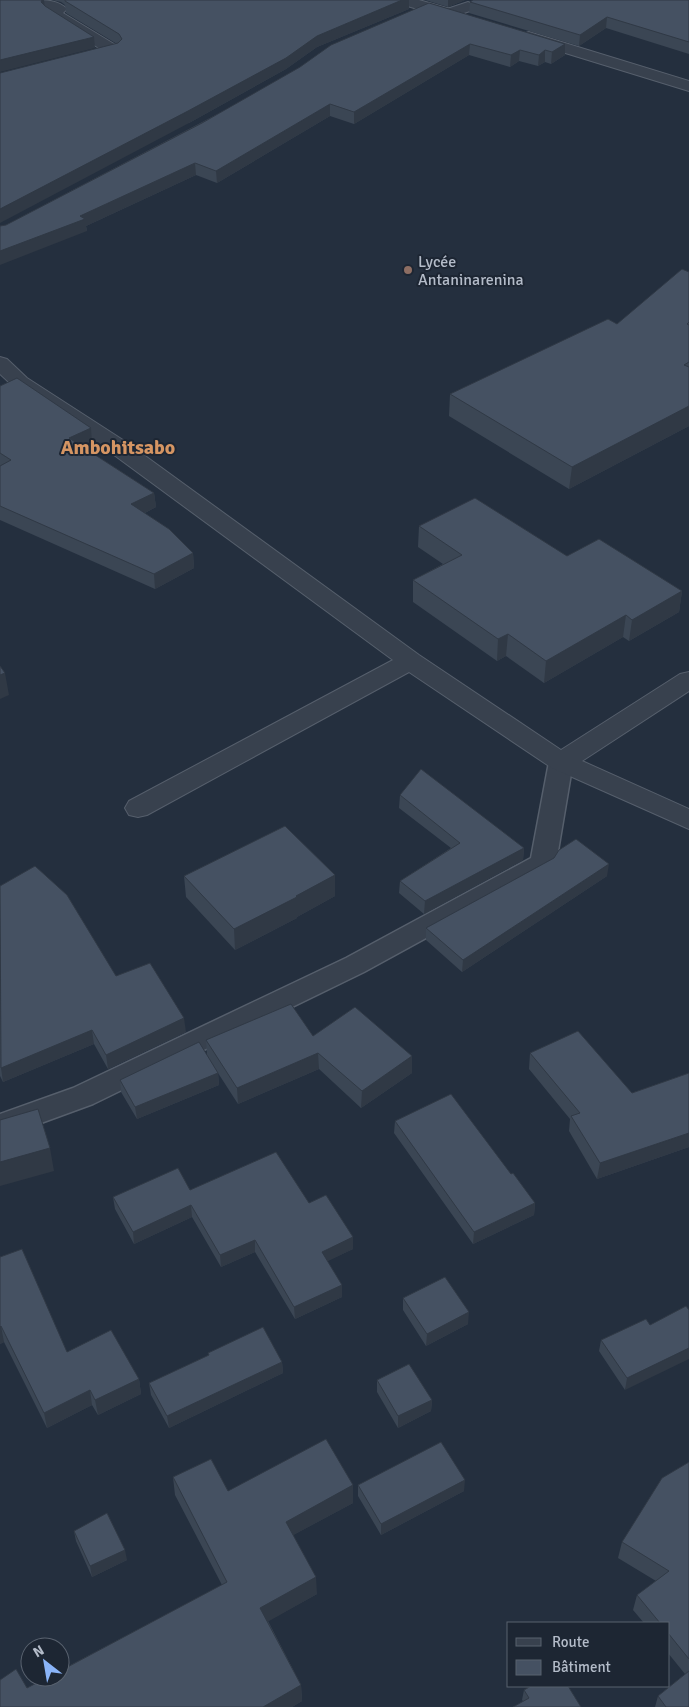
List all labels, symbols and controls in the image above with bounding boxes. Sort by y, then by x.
place label: Lycée Antaninarenina [418,252,524,290]
marker: Lycée Antaninarenina [402,264,414,276]
district label: Ambohitsabo [61,435,175,460]
legend [507,1622,669,1687]
text: Route [552,1633,589,1651]
north arrow [20,1637,70,1687]
text: N [30,1641,47,1661]
text: Bâtiment [552,1658,611,1676]

